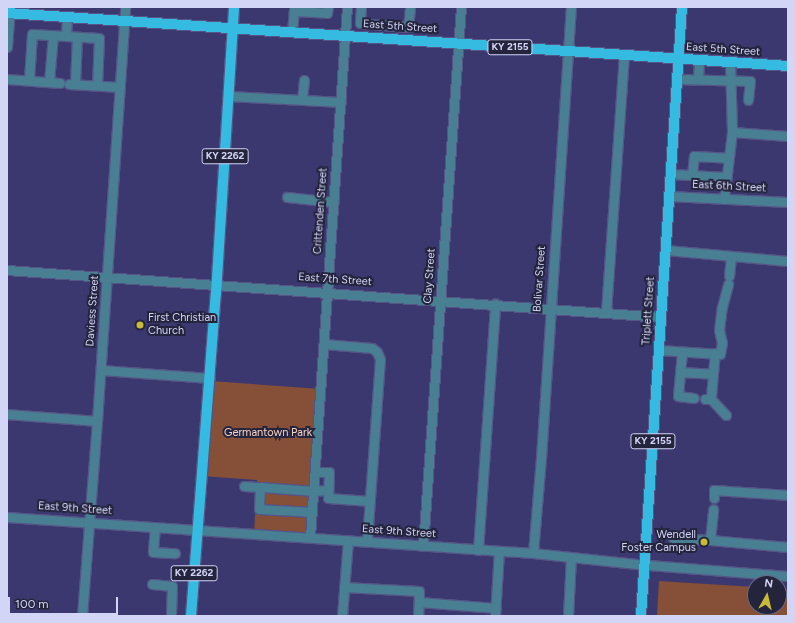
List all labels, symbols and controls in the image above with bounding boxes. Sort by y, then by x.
street label: East 5th Street [362,18,438,36]
road number: KY 2155 [487,39,533,55]
street label: East 5th Street [685,41,761,59]
road number: KY 2262 [201,148,249,164]
street label: Crittenden Street [311,167,331,255]
street label: East 6th Street [692,178,766,196]
street label: Bolivar Street [531,245,549,313]
street label: Clay Street [421,248,439,304]
street label: East 7th Street [298,271,372,289]
street label: Daviess Street [84,275,102,347]
street label: Triplett Street [640,276,658,346]
place label: First Christian Church [148,312,216,338]
marker: First Christian Church [135,320,145,330]
park label: Germantown Park [224,426,312,440]
road number: KY 2155 [630,433,676,449]
street label: East 9th Street [38,500,112,518]
street label: East 9th Street [362,523,436,541]
place label: Wendell Foster Campus [621,529,696,555]
marker: Wendell Foster Campus [699,537,709,547]
road number: KY 2262 [170,565,218,581]
north arrow [747,575,787,615]
text: N [763,577,774,591]
scale bar [10,589,120,615]
text: 100 m [15,597,49,611]

